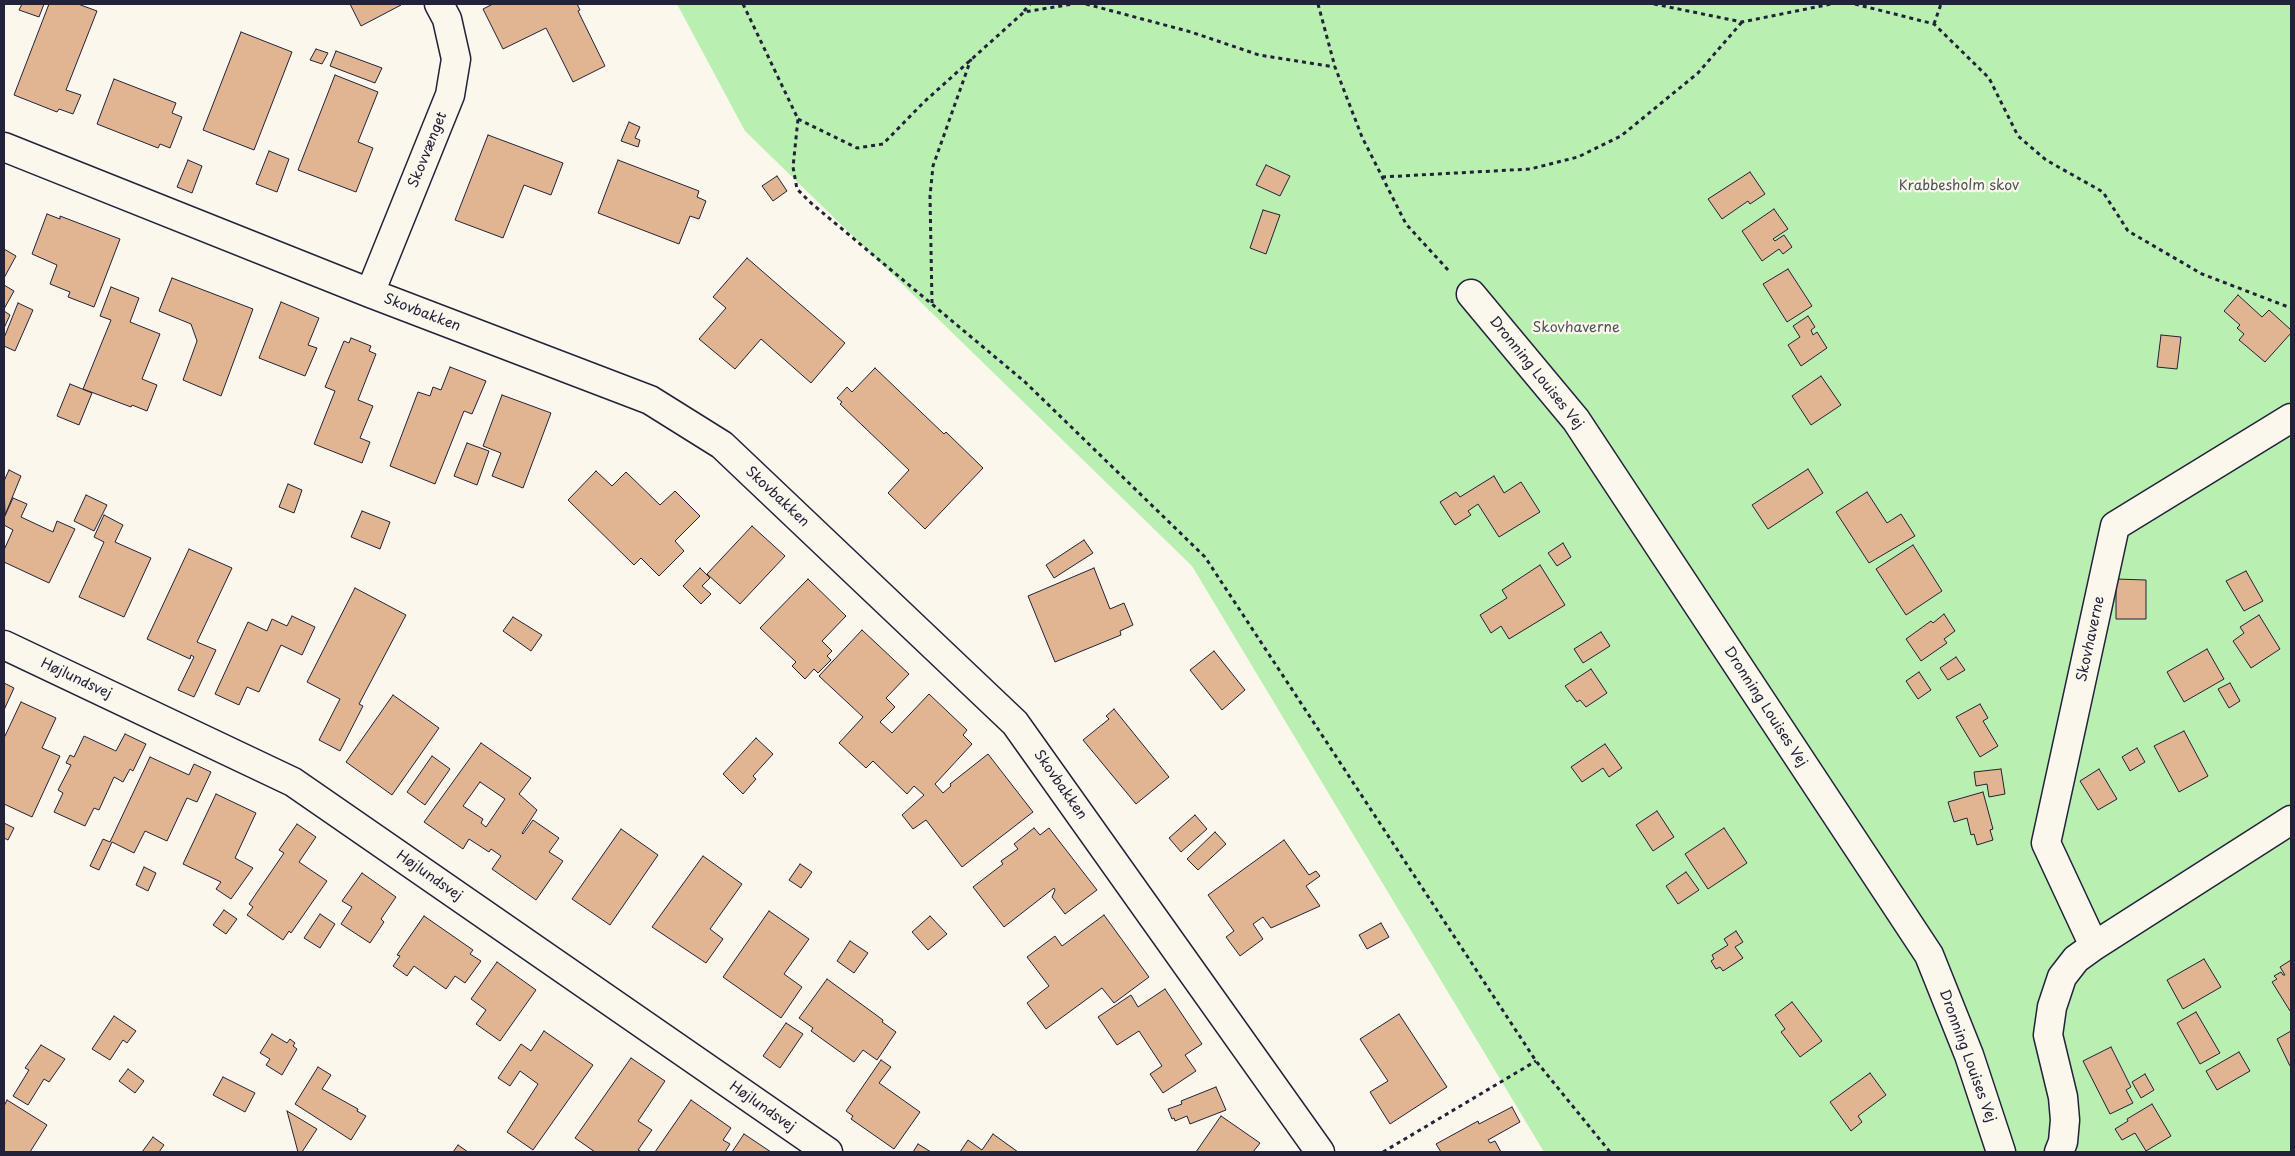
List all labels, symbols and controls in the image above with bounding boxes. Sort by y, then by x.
street label: Skovvænget [405,109,451,191]
park label: Krabbesholm skov [1899,178,2019,194]
street label: Skovbakken [381,291,463,335]
street label: Dronning Louises Vej [1485,313,1587,433]
park label: Skovhaverne [1532,320,1620,336]
street label: Skovbakken [742,463,812,531]
street label: Skovhaverne [2074,594,2108,684]
street label: Dronning Louises Vej [1720,644,1810,770]
street label: Højlundsvej [38,655,114,703]
street label: Skovbakken [1030,747,1090,823]
street label: Højlundsvej [393,847,465,905]
street label: Dronning Louises Vej [1935,987,1999,1125]
street label: Højlundsvej [726,1078,798,1136]

